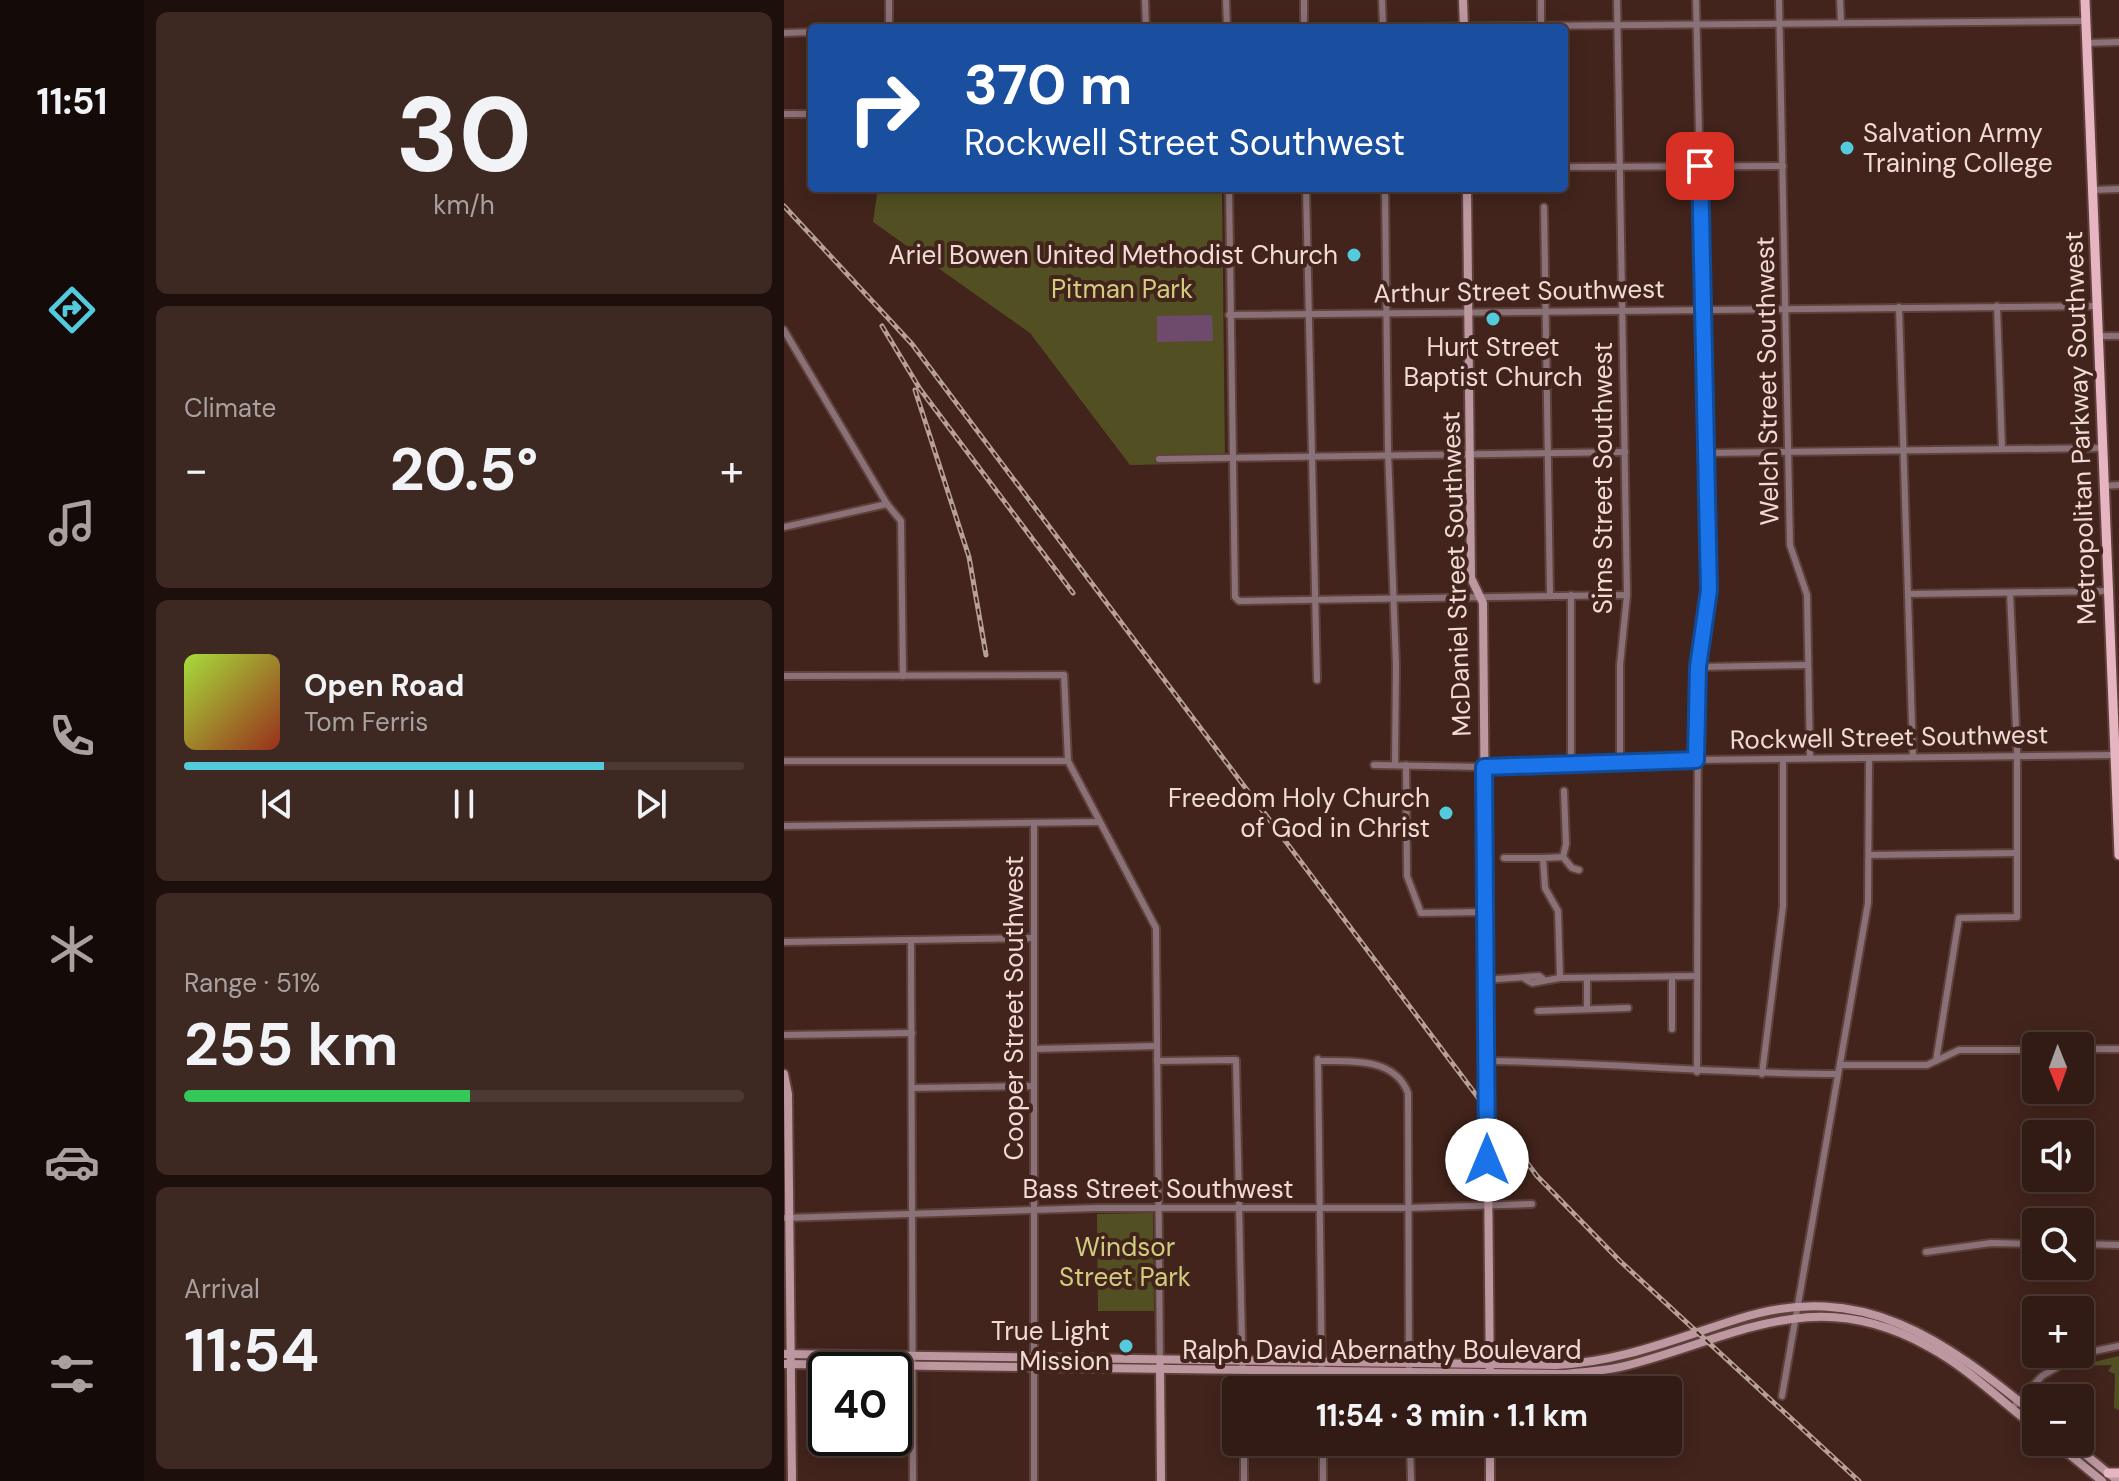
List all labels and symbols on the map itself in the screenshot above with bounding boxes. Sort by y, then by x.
place label: Salvation Army Training College [1863,116,2053,180]
pin [1666,132,1734,200]
marker: Salvation Army Training College [1838,139,1856,157]
street label: Metropolitan Parkway Southwest [2056,231,2104,625]
street label: Welch Street Southwest [1747,236,1787,526]
place label: Ariel Bowen United Methodist Church [889,238,1338,272]
marker: Ariel Bowen United Methodist Church [1345,246,1363,264]
street label: Arthur Street Southwest [1373,271,1665,311]
park label: Pitman Park [1051,272,1193,306]
marker: Hurt Street Baptist Church [1484,310,1502,328]
place label: Hurt Street Baptist Church [1403,330,1583,394]
street label: Sims Street Southwest [1586,342,1620,614]
street label: McDaniel Street Southwest [1433,411,1479,737]
street label: Rockwell Street Southwest [1729,717,2049,757]
place label: Freedom Holy Church of God in Christ [1168,781,1430,845]
marker: Freedom Holy Church of God in Christ [1437,804,1455,822]
street label: Cooper Street Southwest [997,856,1031,1160]
north arrow [2022,1032,2094,1104]
position arrow [1445,1118,1529,1202]
street label: Bass Street Southwest [1023,1172,1293,1206]
park label: Windsor Street Park [1059,1230,1191,1294]
place label: True Light Mission [991,1314,1110,1378]
street label: Ralph David Abernathy Boulevard [1182,1333,1582,1367]
marker: True Light Mission [1117,1337,1135,1355]
speed limit sign: 40 [808,1352,912,1456]

